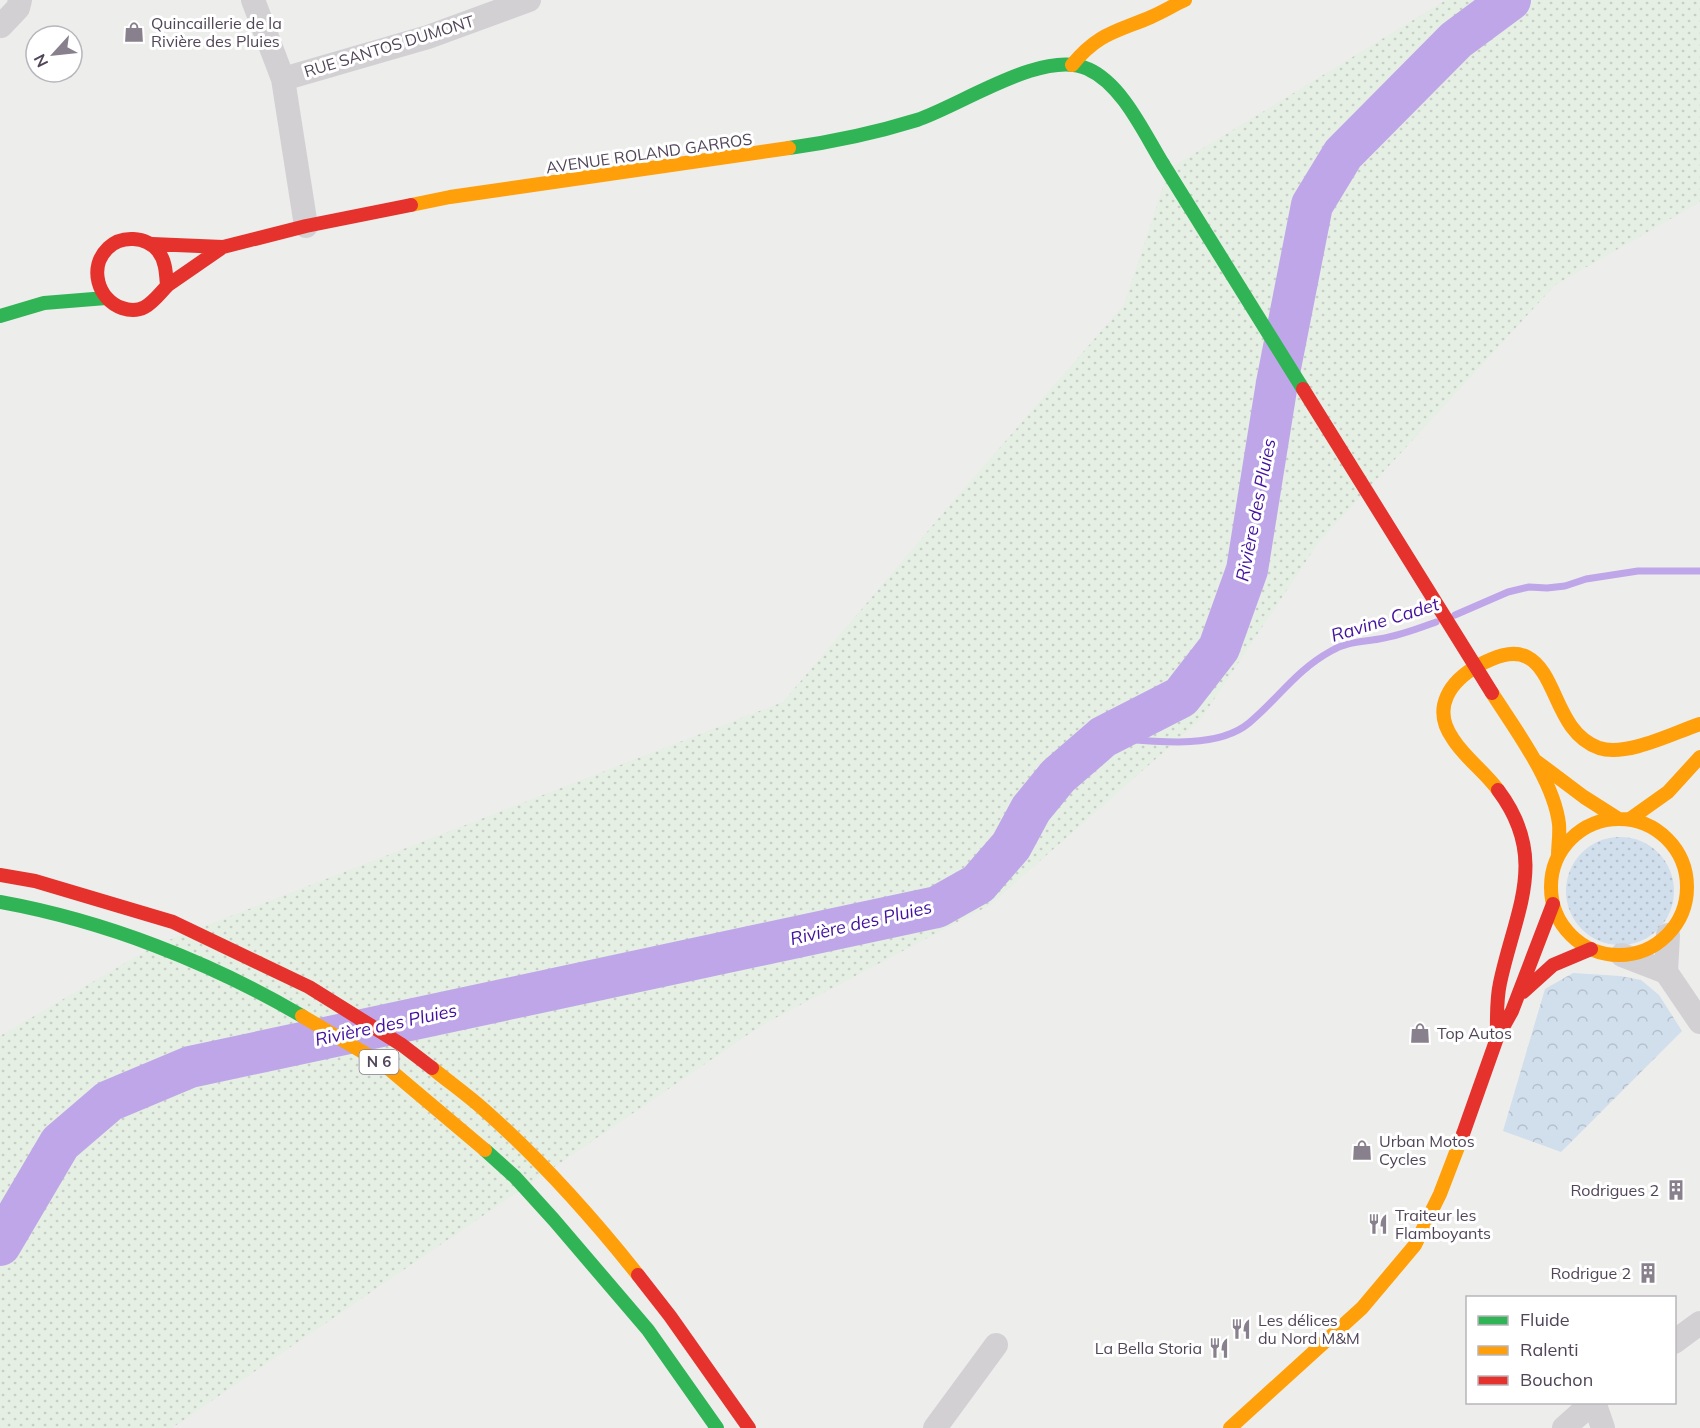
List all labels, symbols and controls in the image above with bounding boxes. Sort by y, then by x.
street label: RUE SANTOS DUMONT [302,10,477,81]
place label: Quincaillerie de la Rivière des Pluies [151,13,282,51]
shop icon: Quincaillerie de la Rivière des Pluies [122,20,146,44]
north arrow [24,24,84,84]
text: N [29,51,52,71]
street label: AVENUE ROLAND GARROS [545,129,753,177]
water label: Rivière des Pluies [1230,437,1281,583]
water label: Ravine Cadet [1328,592,1442,647]
water label: Rivière des Pluies [788,895,934,950]
water label: Rivière des Pluies [313,998,459,1051]
shop icon: Top Autos [1408,1021,1432,1045]
place label: Top Autos [1437,1023,1512,1043]
road number: N 6 [360,1050,398,1074]
place label: Urban Motos Cycles [1379,1131,1475,1169]
shop icon: Urban Motos Cycles [1350,1138,1374,1162]
building icon: Rodrigues 2 [1664,1178,1688,1202]
place label: Rodrigues 2 [1570,1180,1659,1200]
place label: Traiteur les Flamboyants [1395,1205,1491,1243]
restaurant icon: Traiteur les Flamboyants [1366,1212,1390,1236]
building icon: Rodrigue 2 [1636,1261,1660,1285]
place label: Rodrigue 2 [1550,1263,1631,1283]
legend [1466,1296,1676,1404]
text: Fluide [1520,1308,1570,1331]
place label: Les délices du Nord M&M [1258,1310,1360,1348]
restaurant icon: Les délices du Nord M&M [1229,1317,1253,1341]
restaurant icon: La Bella Storia [1207,1336,1231,1360]
place label: La Bella Storia [1095,1338,1202,1358]
text: Ralenti [1520,1338,1578,1361]
text: Bouchon [1520,1368,1593,1391]

